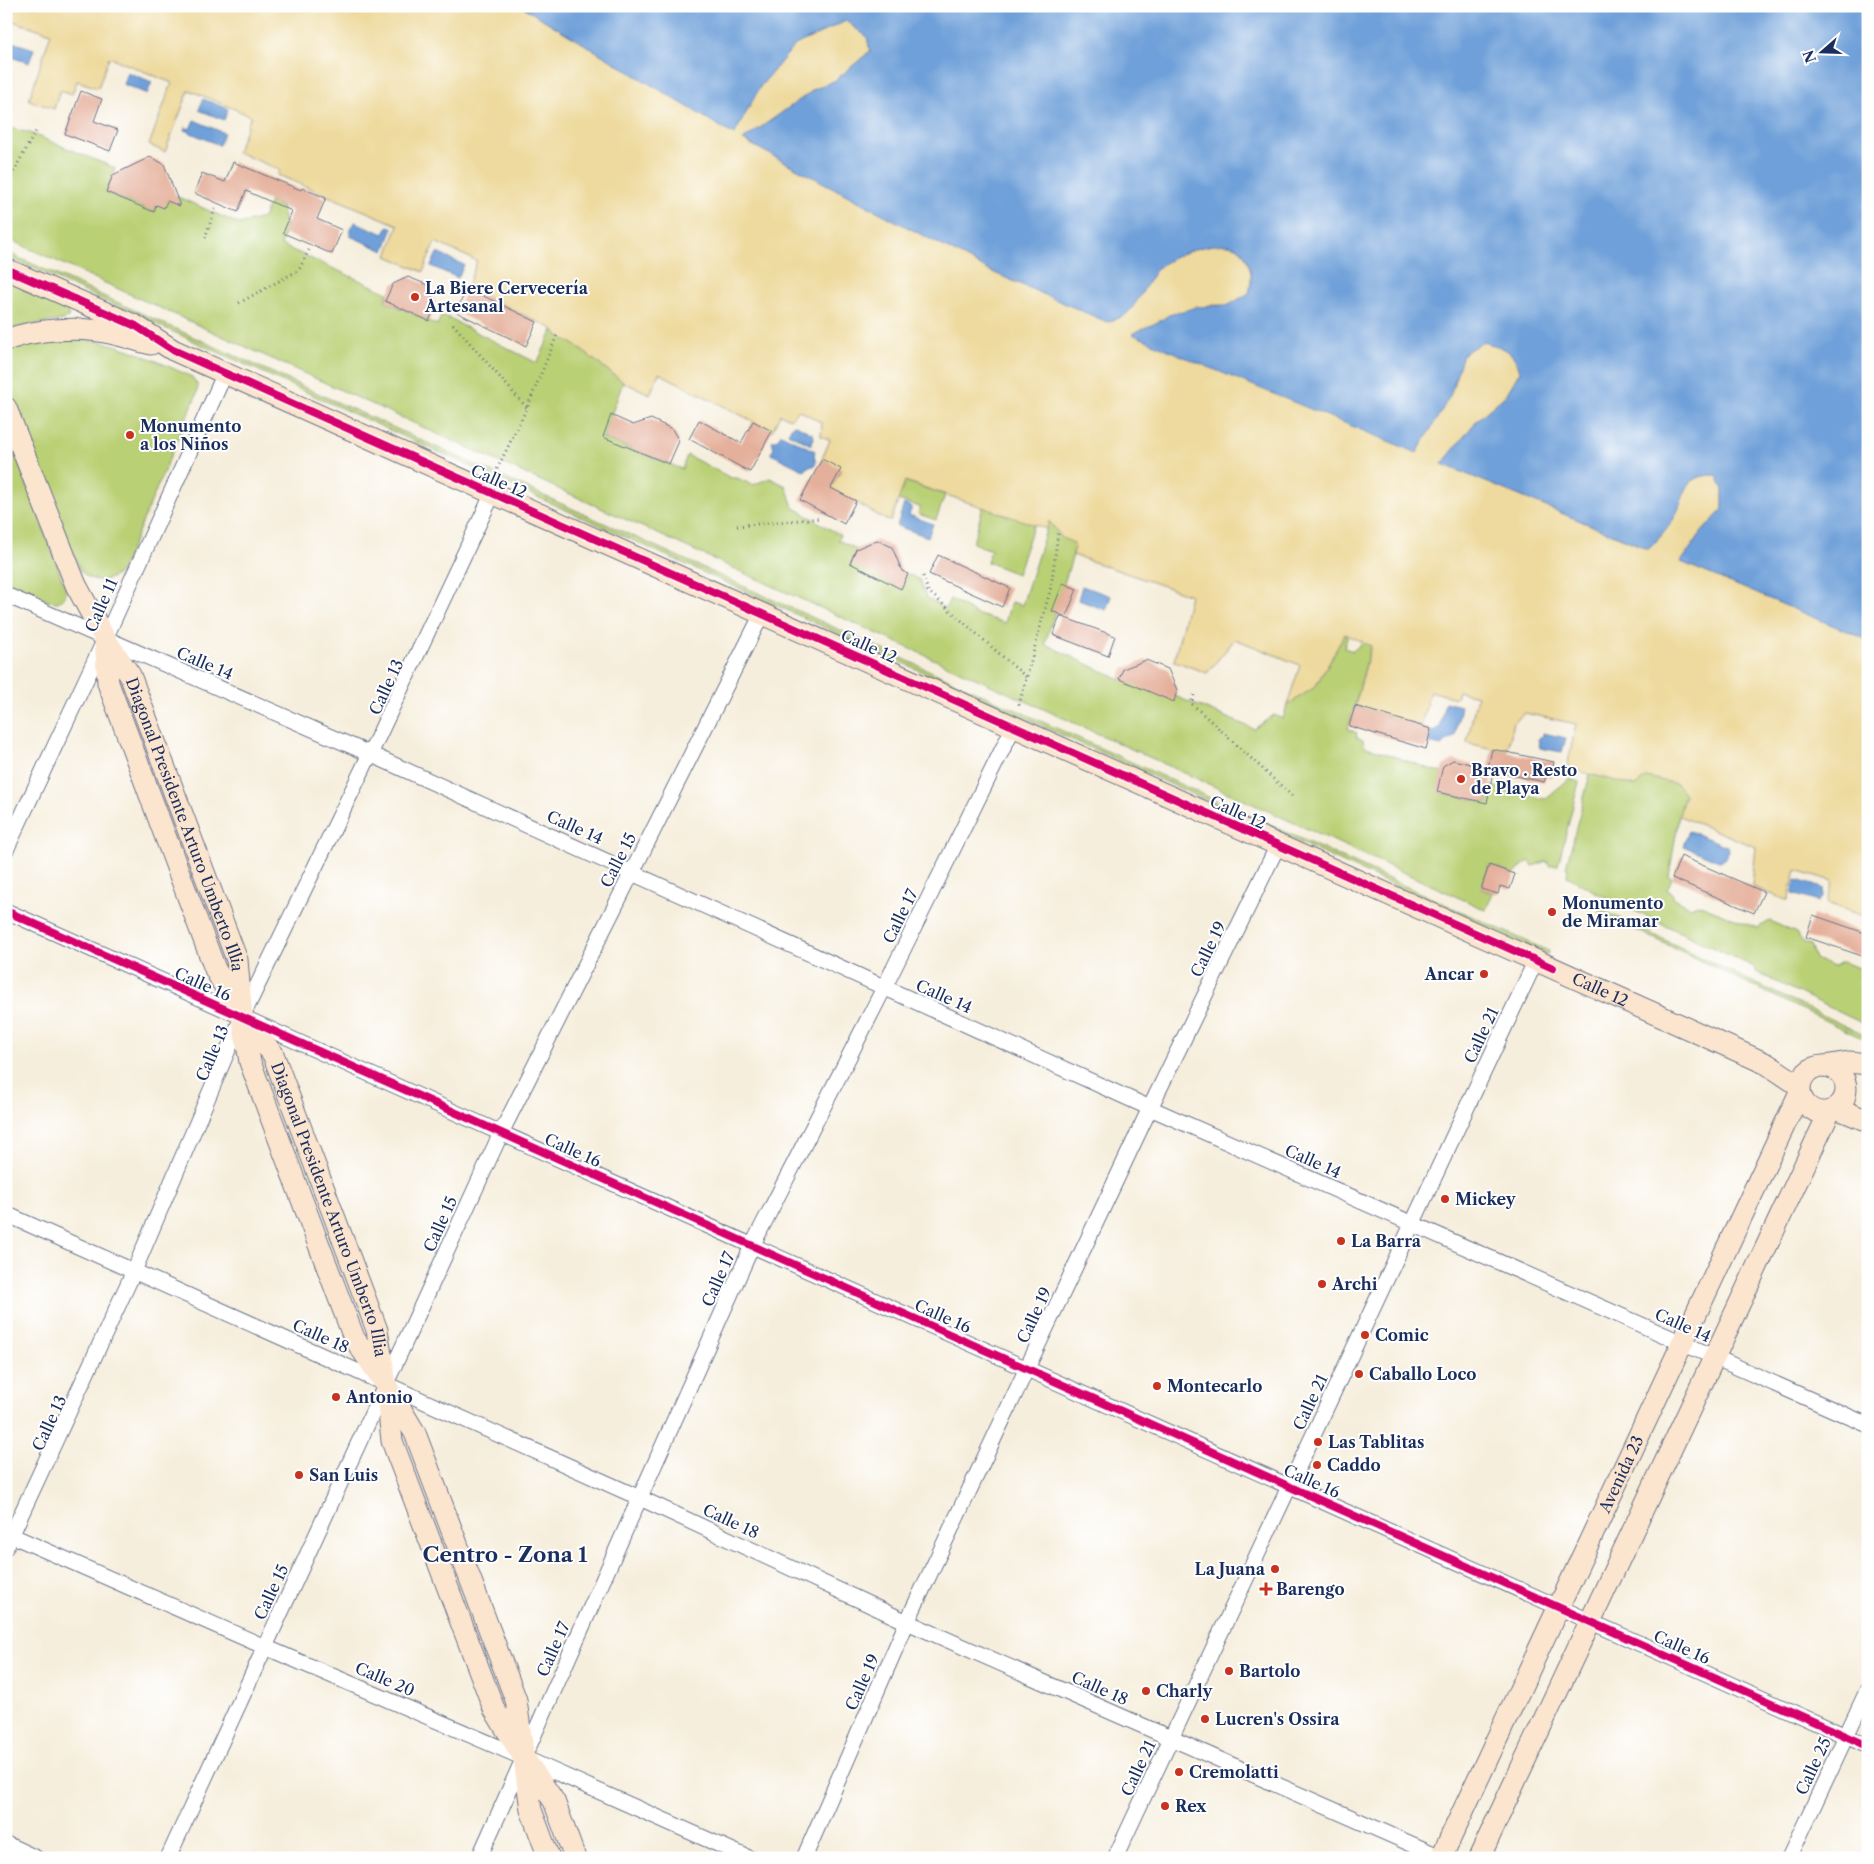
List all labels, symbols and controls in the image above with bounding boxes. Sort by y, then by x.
north arrow [1796,28,1846,78]
text: N [1799,48,1820,65]
place label: La Biere Cervecería Artesanal [424,278,589,316]
marker: La Biere Cervecería Artesanal [409,291,421,303]
place label: Monumento a los Niños [140,416,241,454]
marker: Monumento a los Niños [124,429,136,441]
street label: Calle 12 [468,460,530,502]
street label: Calle 11 [80,575,122,635]
street label: Calle 12 [838,625,900,667]
street label: Calle 14 [174,642,236,684]
street label: Calle 13 [364,656,408,718]
street label: Diagonal Presidente Arturo Umberto Illia [122,675,248,973]
place label: Bravo . Resto de Playa [1471,760,1577,798]
marker: Bravo . Resto de Playa [1455,773,1467,785]
street label: Calle 12 [1207,791,1269,833]
street label: Calle 14 [544,806,606,848]
street label: Calle 15 [596,829,640,891]
street label: Calle 17 [878,885,922,947]
place label: Monumento de Miramar [1562,893,1663,931]
marker: Monumento de Miramar [1546,906,1558,918]
street label: Calle 19 [1186,918,1230,980]
street label: Calle 16 [172,963,234,1005]
place label: Ancar [1424,964,1474,984]
marker: Ancar [1478,968,1490,980]
street label: Calle 12 [1569,968,1632,1011]
street label: Calle 14 [913,975,975,1017]
street label: Calle 21 [1459,1004,1503,1066]
street label: Calle 13 [191,1022,233,1084]
street label: Diagonal Presidente Arturo Umberto Illia [267,1059,391,1359]
street label: Calle 16 [542,1129,604,1171]
street label: Calle 14 [1282,1140,1344,1182]
place label: Mickey [1455,1189,1517,1209]
street label: Calle 15 [419,1193,461,1255]
marker: Mickey [1439,1193,1451,1205]
place label: La Barra [1351,1231,1422,1251]
marker: La Barra [1335,1235,1347,1247]
street label: Calle 17 [697,1248,739,1310]
place label: Archi [1331,1274,1378,1294]
marker: Archi [1316,1278,1328,1290]
street label: Calle 19 [1012,1284,1056,1346]
street label: Calle 16 [912,1295,974,1337]
street label: Calle 14 [1652,1304,1714,1346]
street label: Calle 18 [290,1315,352,1357]
place label: Comic [1375,1325,1429,1345]
marker: Comic [1359,1329,1371,1341]
place label: Caballo Loco [1369,1364,1477,1384]
marker: Caballo Loco [1353,1368,1365,1380]
street label: Calle 21 [1288,1371,1332,1433]
place label: Montecarlo [1167,1376,1262,1396]
marker: Montecarlo [1151,1380,1163,1392]
place label: Antonio [345,1387,413,1407]
marker: Antonio [330,1391,342,1403]
street label: Calle 13 [27,1392,71,1454]
place label: Las Tablitas [1328,1432,1425,1452]
street label: Avenida 23 [1594,1432,1648,1517]
marker: Las Tablitas [1312,1436,1324,1448]
place label: Caddo [1327,1455,1381,1475]
marker: Caddo [1311,1459,1323,1471]
street label: Calle 16 [1281,1460,1343,1502]
place label: San Luis [309,1465,378,1485]
marker: San Luis [293,1469,305,1481]
street label: Calle 18 [700,1499,762,1543]
district label: Centro - Zona 1 [423,1542,588,1567]
place label: La Juana [1195,1559,1266,1579]
street label: Calle 15 [249,1561,293,1623]
marker: La Juana [1269,1563,1281,1575]
place label: Barengo [1276,1579,1345,1599]
marker: Barengo [1260,1583,1272,1595]
street label: Calle 17 [532,1618,574,1680]
street label: Calle 16 [1651,1626,1713,1668]
street label: Calle 19 [841,1651,883,1713]
street label: Calle 20 [352,1658,418,1700]
place label: Bartolo [1239,1661,1300,1681]
marker: Bartolo [1223,1665,1235,1677]
street label: Calle 18 [1069,1667,1131,1709]
place label: Charly [1156,1681,1213,1701]
marker: Charly [1140,1685,1152,1697]
place label: Lucren's Ossira [1215,1709,1340,1729]
marker: Lucren's Ossira [1199,1713,1211,1725]
street label: Calle 25 [1791,1734,1835,1798]
street label: Calle 21 [1116,1737,1160,1799]
place label: Cremolatti [1189,1762,1279,1782]
marker: Cremolatti [1173,1766,1185,1778]
place label: Rex [1175,1796,1207,1816]
marker: Rex [1159,1800,1171,1812]

